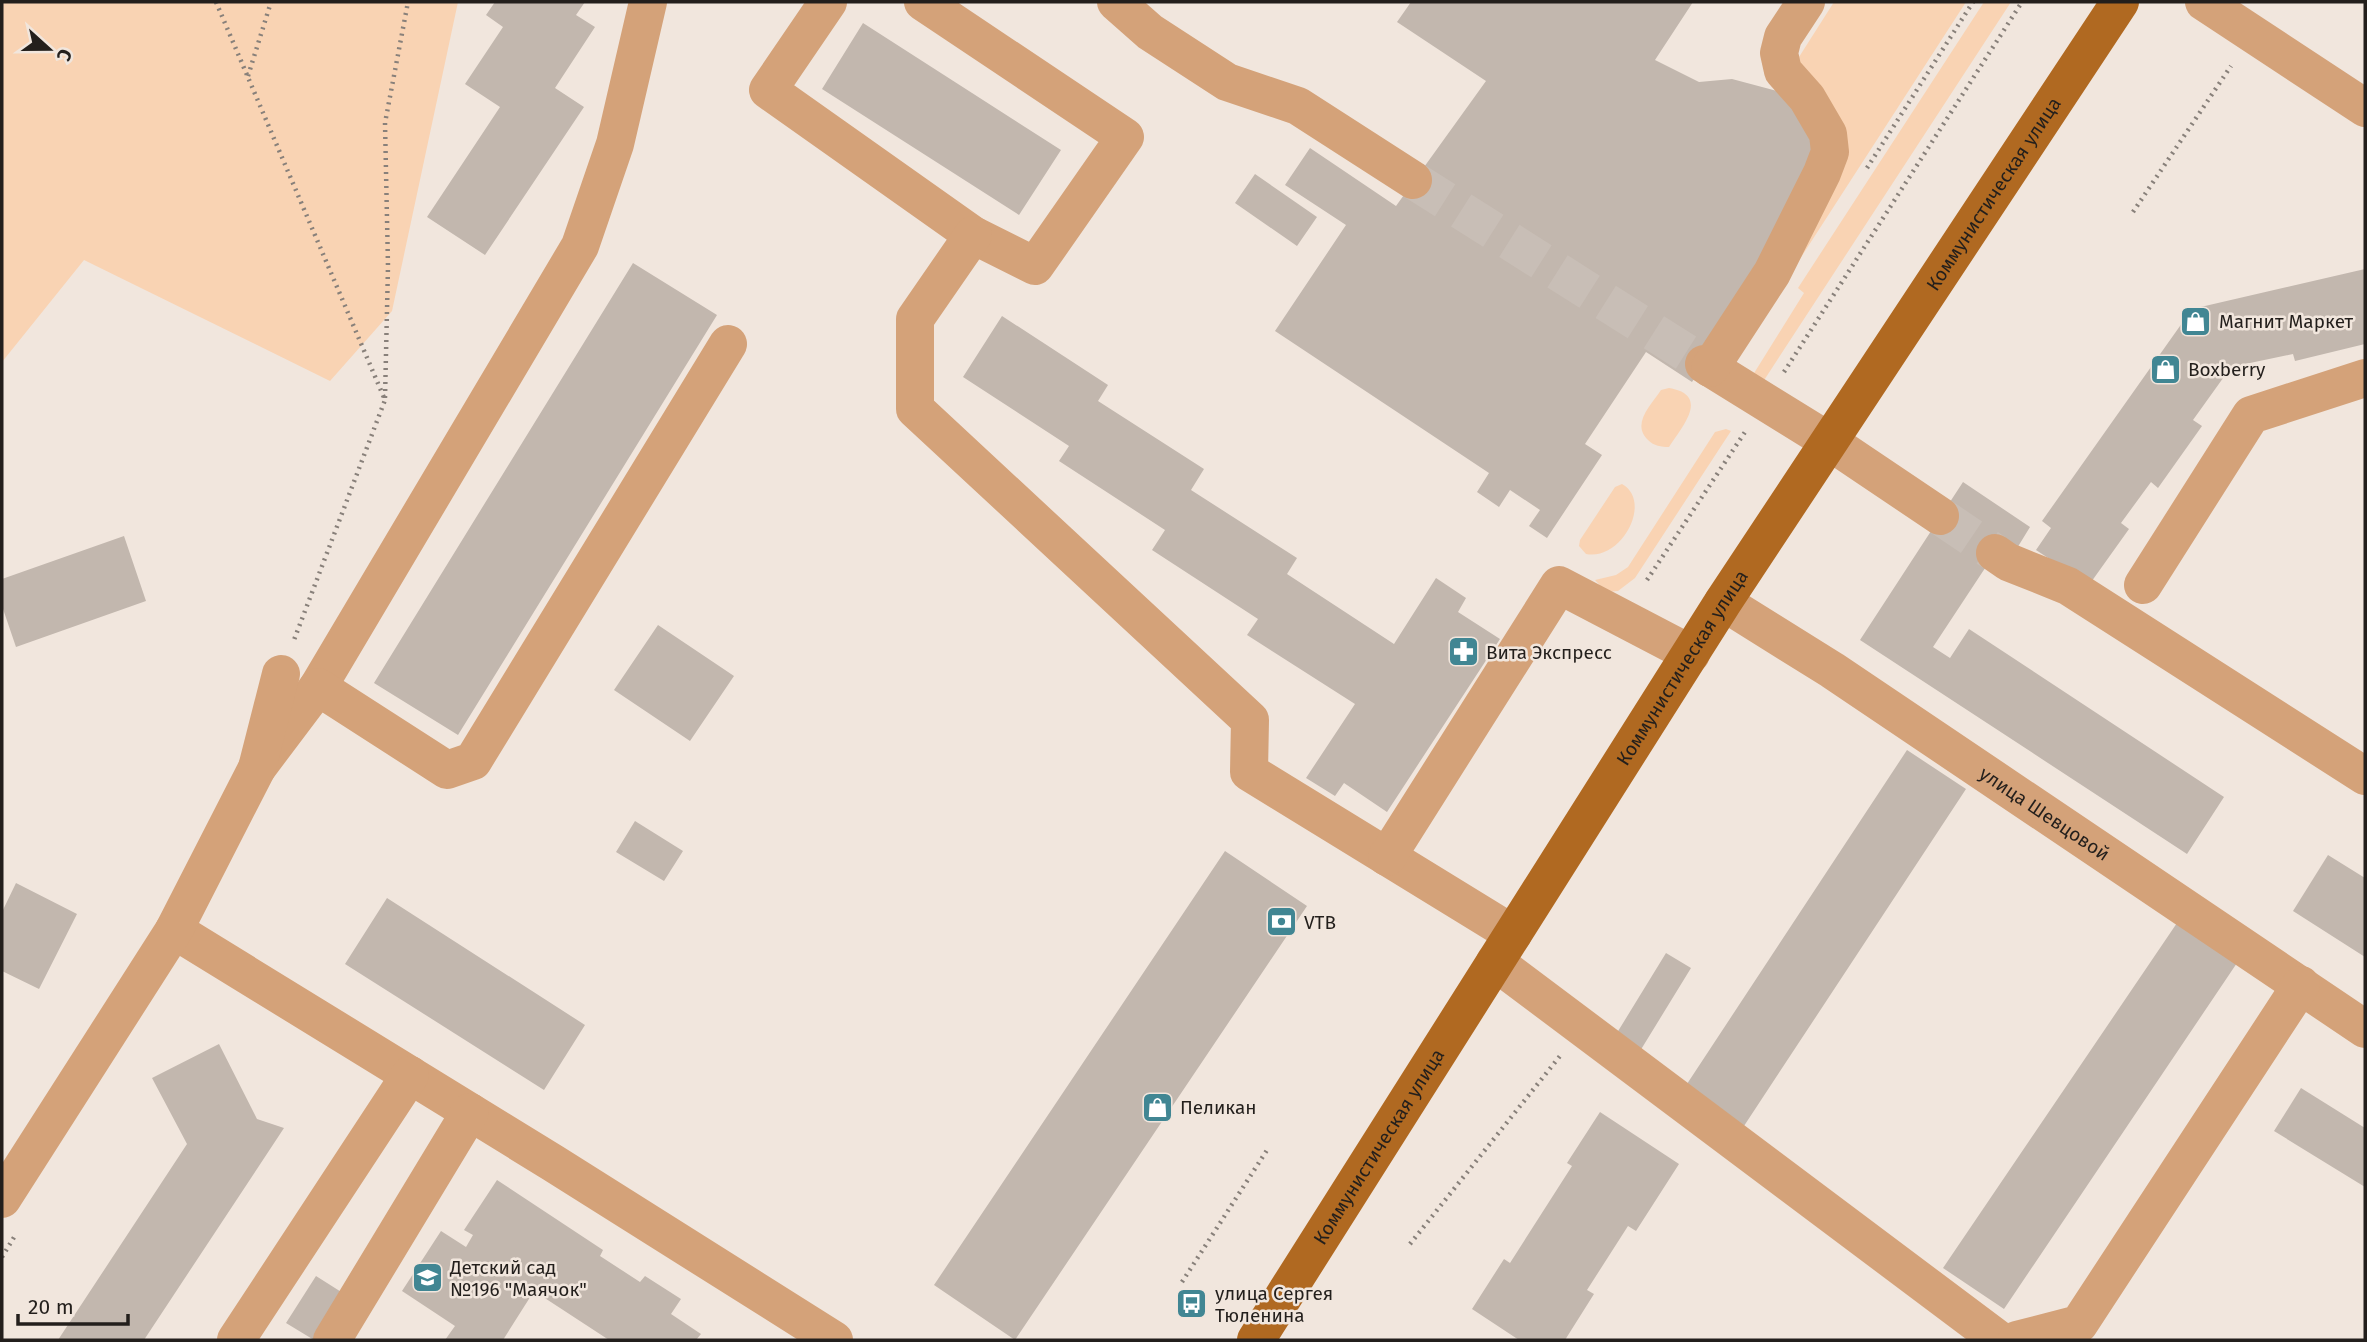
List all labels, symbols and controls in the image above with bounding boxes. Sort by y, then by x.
north arrow [14,14,84,84]
text: С [52,46,77,64]
street label: Коммунистическая улица [1921,93,2065,295]
shop icon: Магнит Маркет [2179,304,2213,338]
place label: Магнит Маркет [2219,310,2354,333]
shop icon: Boxberry [2148,352,2182,386]
place label: Boxberry [2188,358,2266,381]
street label: Коммунистическая улица [1611,566,1753,769]
pharmacy icon: Вита Экспресс [1446,635,1480,669]
place label: Вита Экспресс [1486,641,1612,664]
street label: улица Шевцовой [1975,761,2114,865]
bank icon: VTB [1264,905,1298,939]
place label: VTB [1304,911,1336,934]
street label: Коммунистическая улица [1308,1044,1449,1249]
shop icon: Пеликан [1140,1090,1174,1124]
place label: Пеликан [1180,1096,1257,1119]
place label: Детский сад №196 "Маячок" [449,1256,587,1301]
school or university icon: Детский сад №196 "Маячок" [410,1261,444,1295]
scale bar [18,1282,128,1326]
place label: улица Сергея Тюленина [1215,1282,1333,1327]
bus stop icon: улица Сергея Тюленина [1175,1287,1209,1321]
text: 20 m [28,1294,74,1320]

